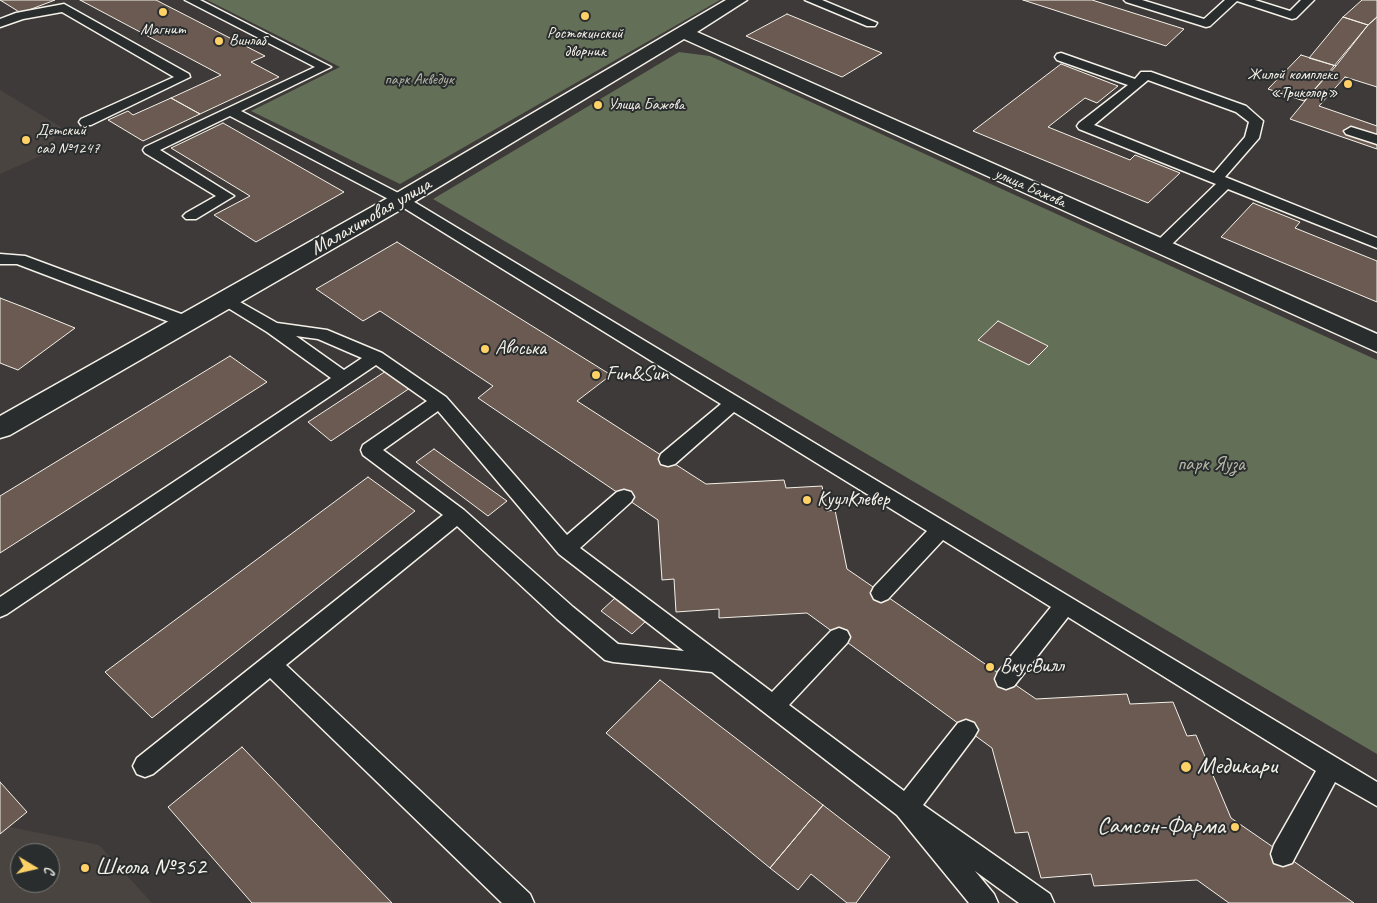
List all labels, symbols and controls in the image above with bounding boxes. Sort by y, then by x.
marker: Магнит [157,6,169,18]
marker: Ростокинский дворник [579,10,591,22]
place label: Магнит [140,20,186,40]
place label: Ростокинский дворник [547,24,623,62]
place label: Винлаб [229,31,266,51]
marker: Винлаб [213,35,225,47]
place label: Жилой комплекс «Триколор» [1247,65,1338,103]
park label: парк Акведук [384,70,454,90]
marker: Жилой комплекс «Триколор» [1342,78,1354,90]
place label: Улица Бажова [608,95,684,115]
marker: Улица Бажова [592,99,604,111]
place label: Детский сад №1247 [36,121,100,159]
marker: Детский сад №1247 [20,134,32,146]
street label: улица Бажова [992,164,1068,212]
street label: Малахитовая улица [306,173,436,261]
place label: Авоська [495,337,546,361]
marker: Авоська [479,343,491,355]
place label: Fun&Sun [606,363,668,387]
marker: Fun&Sun [590,369,602,381]
park label: парк Яуза [1177,453,1245,477]
place label: КуулКлевер [817,488,890,512]
marker: КуулКлевер [801,494,813,506]
place label: ВкусВилл [1000,655,1064,679]
marker: ВкусВилл [984,661,996,673]
place label: Медикари [1197,753,1277,781]
marker: Медикари [1179,760,1193,774]
place label: Самсон-Фарма [1097,813,1225,841]
marker: Самсон-Фарма [1229,821,1241,833]
north arrow [10,843,60,893]
place label: Школа №352 [95,854,206,882]
marker: Школа №352 [79,862,91,874]
text: С [40,866,58,875]

